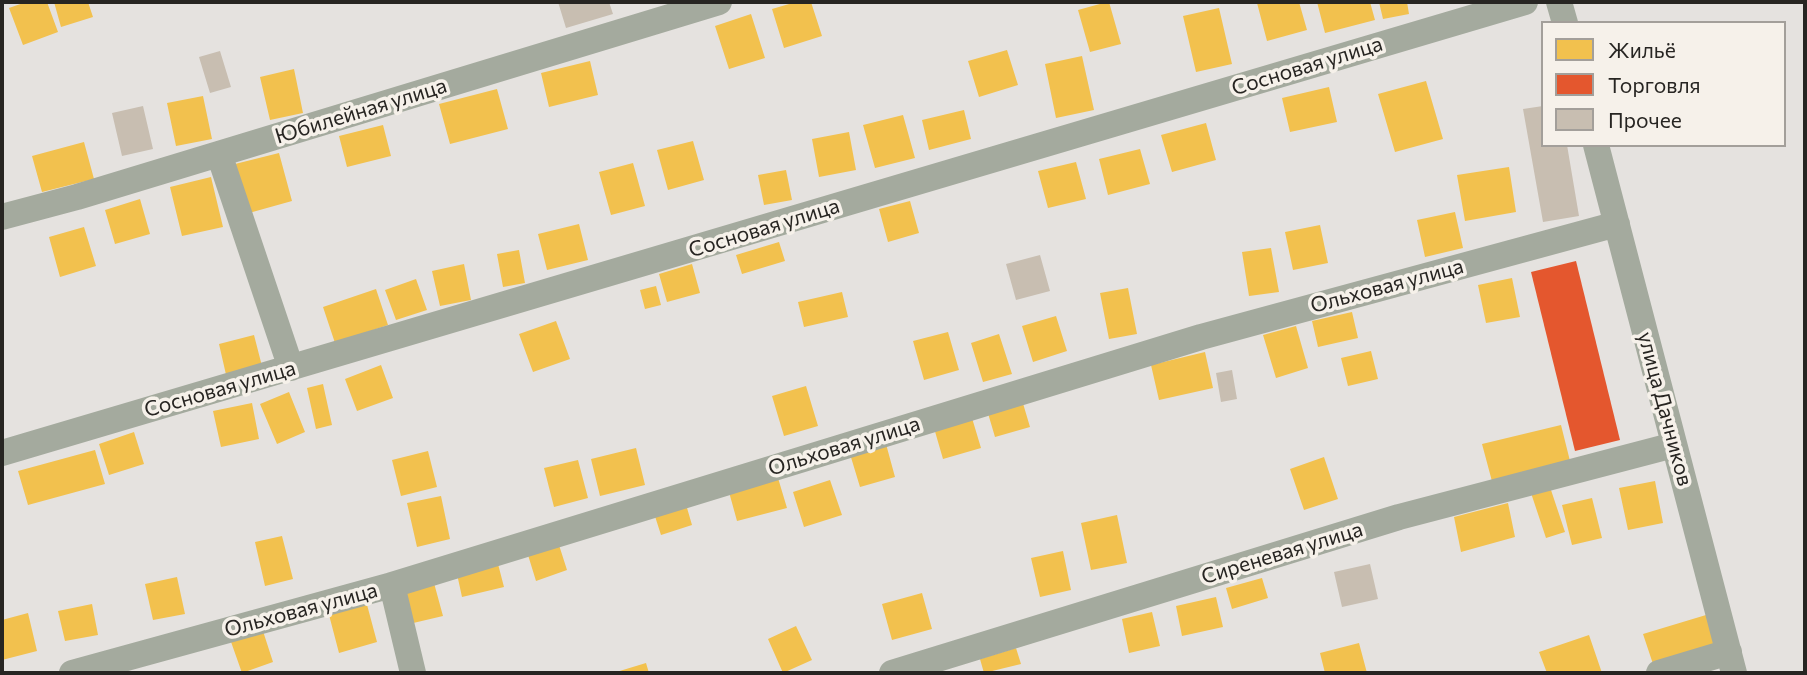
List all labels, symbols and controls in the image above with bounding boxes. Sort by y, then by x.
legend [1541,21,1786,147]
street label: Сосновая улица [1229,31,1385,101]
text: Жильё [1608,37,1676,62]
text: Торговля [1608,72,1701,97]
street label: Юбилейная улица [272,73,450,149]
text: Прочее [1608,107,1682,132]
street label: Сосновая улица [686,193,842,263]
street label: Ольховая улица [1308,253,1466,319]
street label: улица Дачников [1632,329,1698,489]
street label: Сосновая улица [141,355,299,423]
street label: Ольховая улица [765,411,923,481]
street label: Сиреневая улица [1198,516,1366,590]
street label: Ольховая улица [222,577,380,643]

